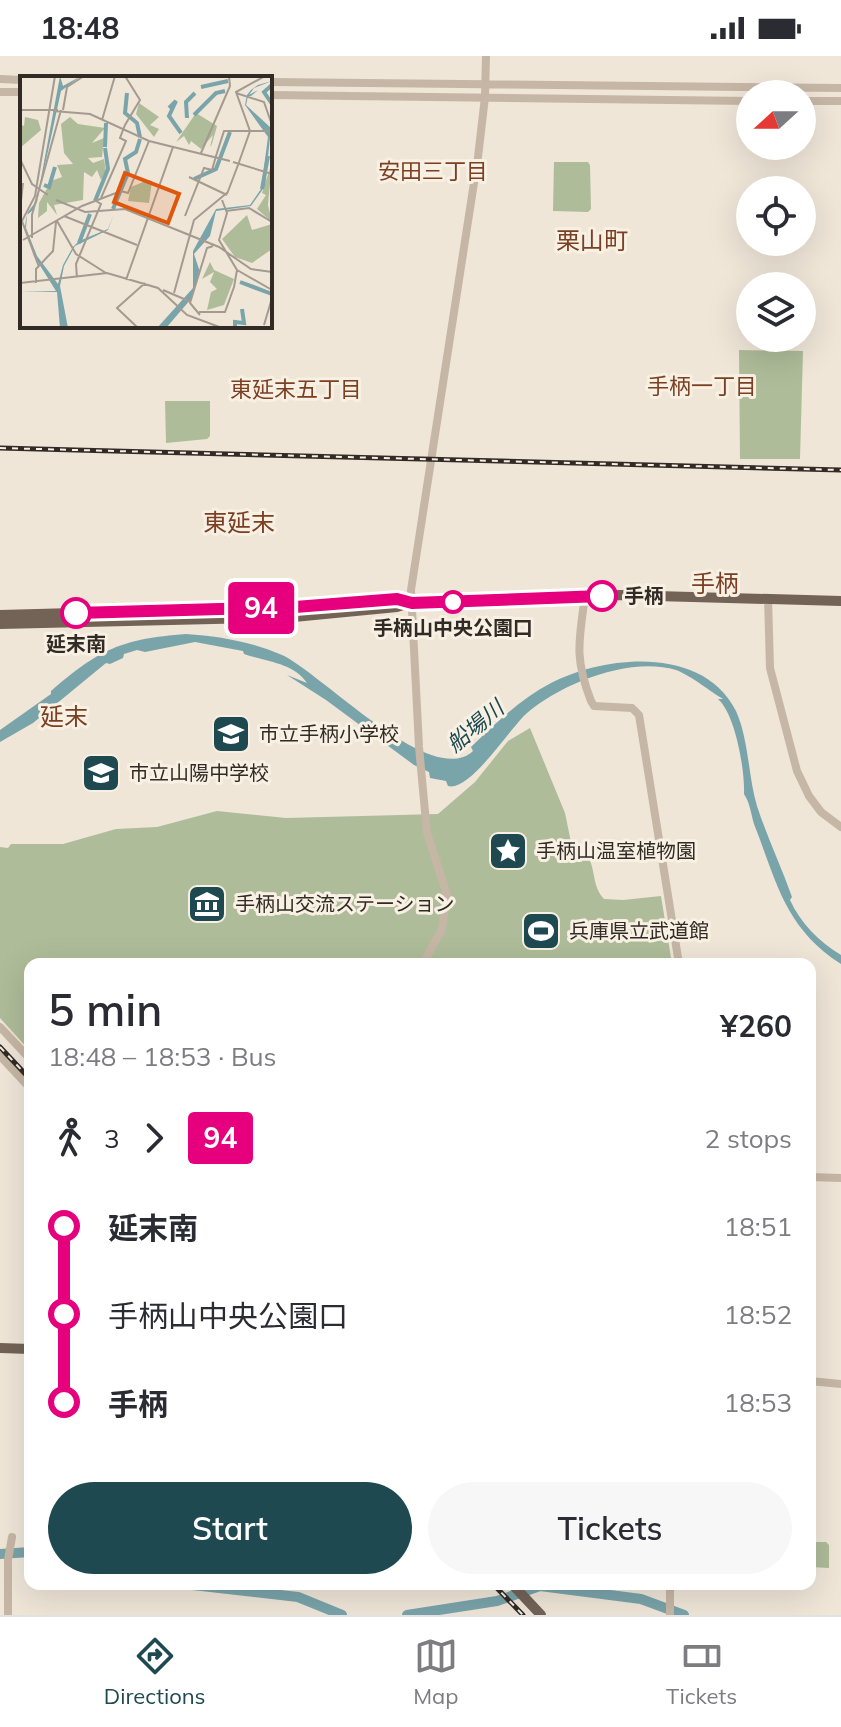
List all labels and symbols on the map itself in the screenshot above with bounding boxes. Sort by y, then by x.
inset map [20,76,272,328]
north arrow [736,80,816,160]
district label: 安田三丁目 [378,157,488,185]
district label: 栗山町 [556,225,628,255]
district label: 手柄一丁目 [647,372,757,400]
district label: 東延末五丁目 [230,375,362,403]
district label: 東延末 [203,507,275,537]
district label: 手柄 [691,568,739,598]
marker: 手柄 [587,581,617,611]
line badge: 94 [225,582,297,634]
place label: 手柄 [624,583,664,608]
marker: 手柄山中央公園口 [442,591,464,613]
marker: 延末南 [61,598,91,628]
place label: 手柄山中央公園口 [373,615,533,640]
place label: 延末南 [46,631,106,656]
water label: 船場川 [441,693,511,758]
district label: 延末 [40,701,88,731]
school or university icon: 市立手柄小学校 [210,713,252,755]
place label: 市立手柄小学校 [259,721,399,746]
school or university icon: 市立山陽中学校 [80,752,122,794]
place label: 市立山陽中学校 [129,760,269,785]
place icon: 手柄山温室植物園 [487,830,529,872]
place label: 手柄山温室植物園 [536,838,696,863]
museum icon: 手柄山交流ステーション [186,883,228,925]
place label: 手柄山交流ステーション [235,891,455,916]
sports icon: 兵庫県立武道館 [520,910,562,952]
place label: 兵庫県立武道館 [569,918,709,943]

